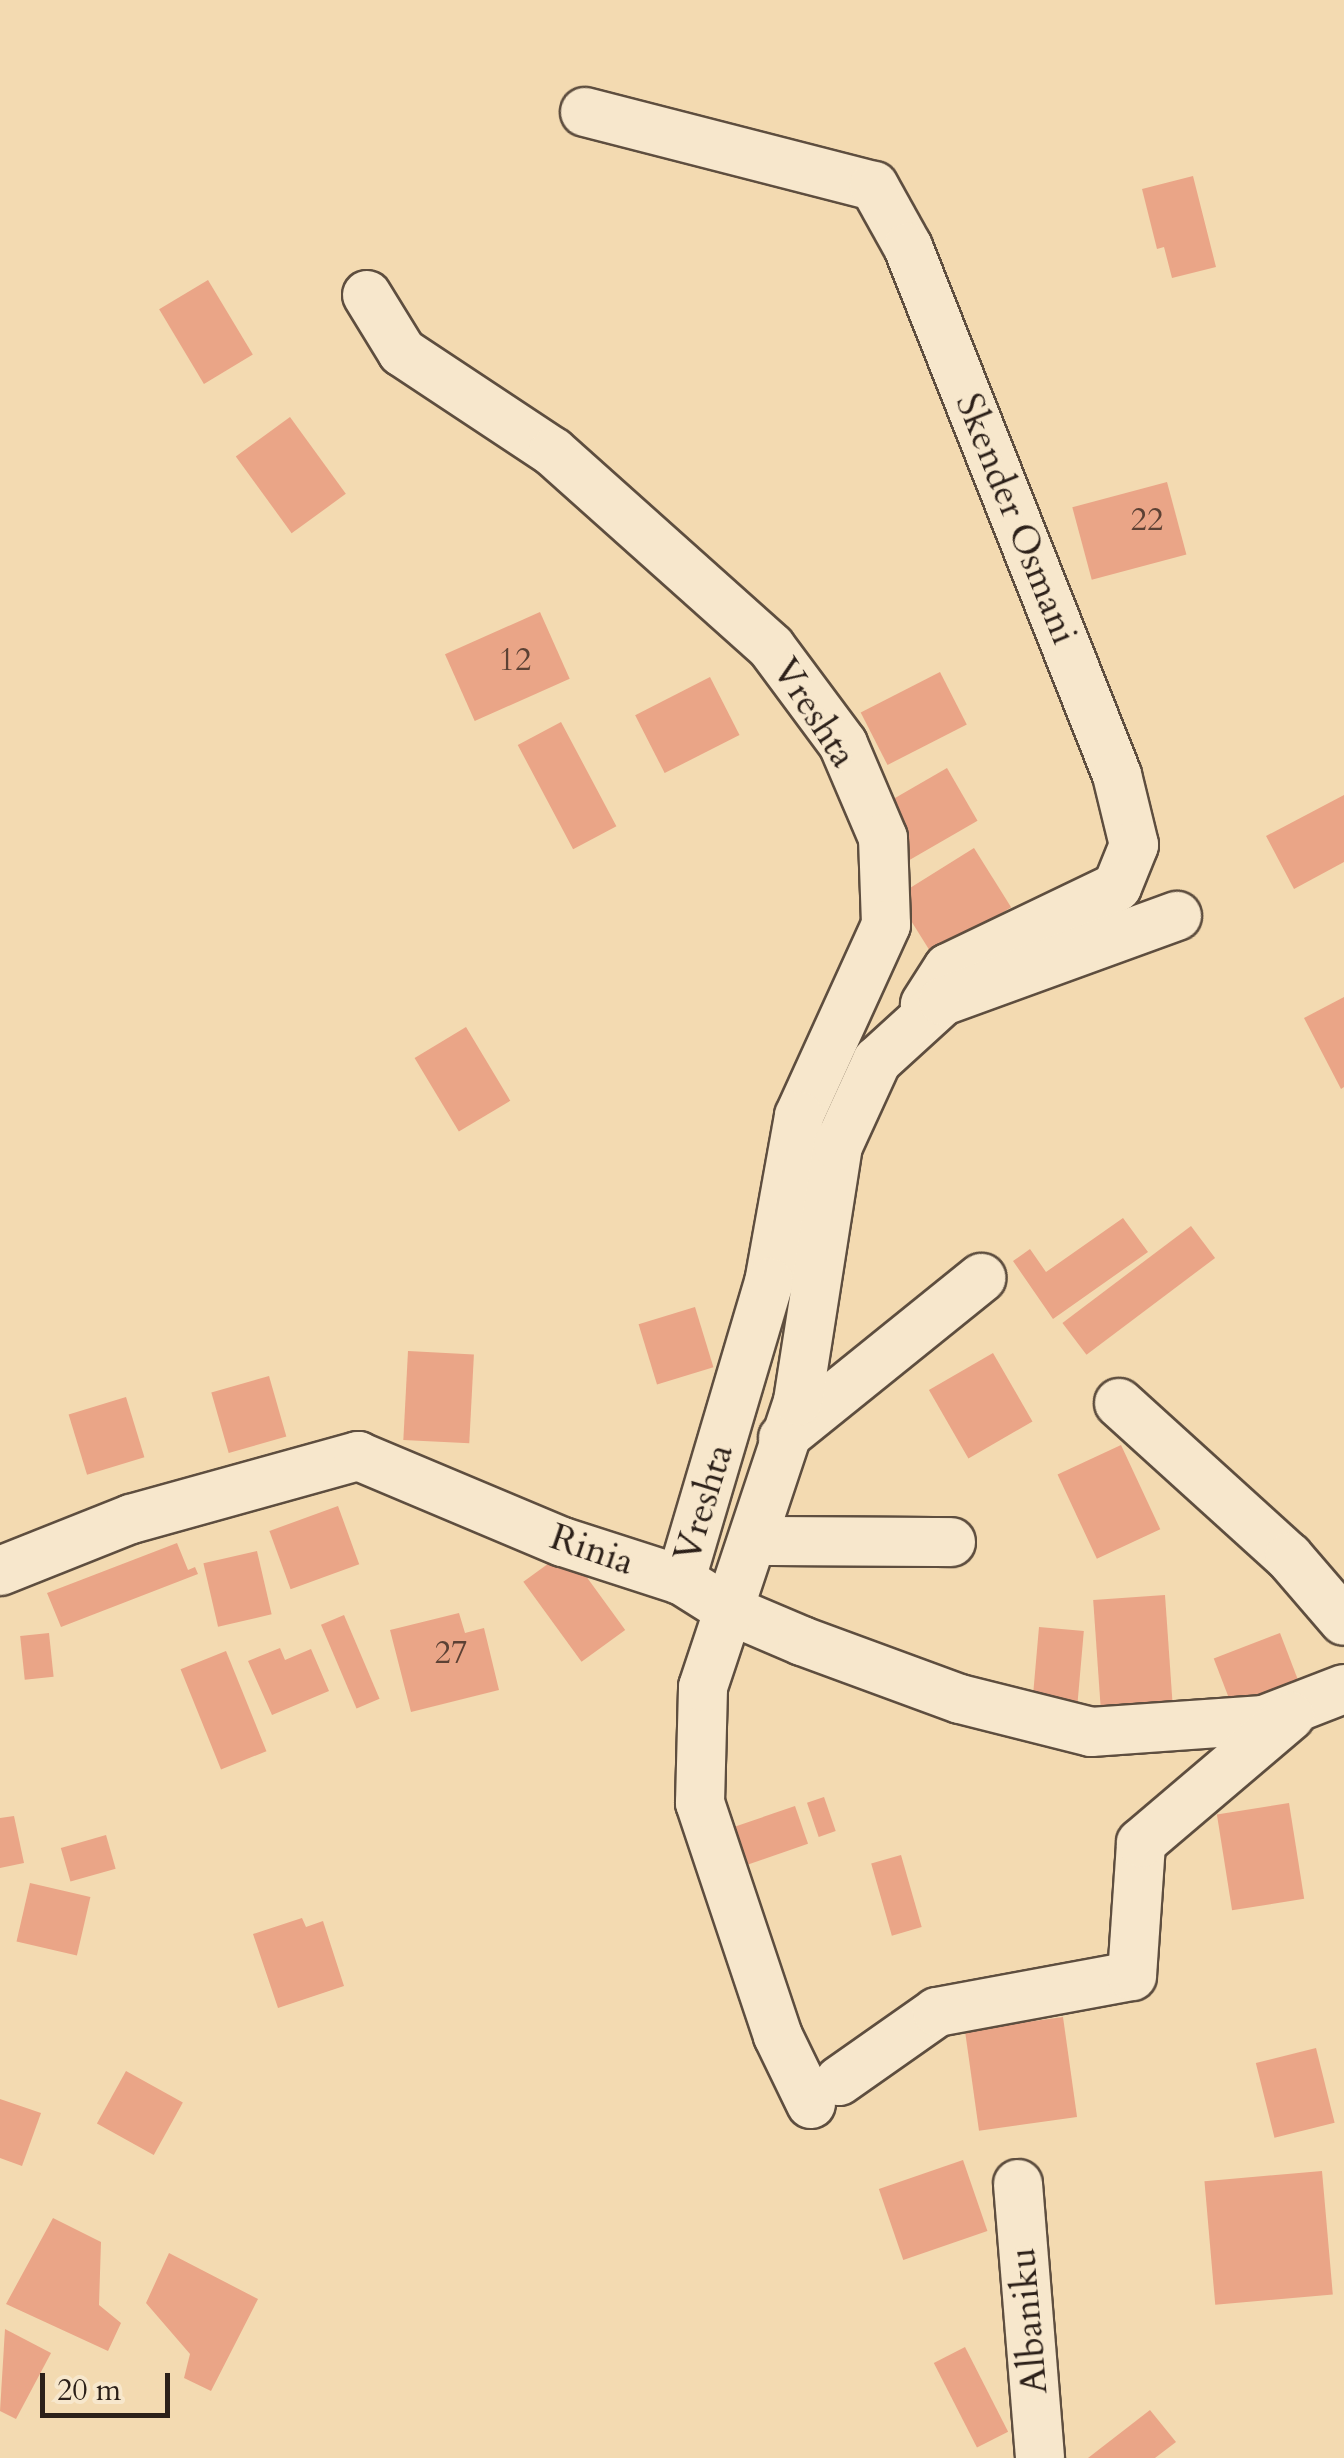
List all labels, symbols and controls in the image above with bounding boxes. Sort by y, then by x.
street label: Skender Osmani [945,387,1087,651]
house number: 22 [1131,501,1163,539]
house number: 12 [499,641,531,679]
street label: Vreshta [762,650,866,776]
street label: Vreshta [665,1438,743,1568]
street label: Rinia [544,1514,640,1586]
house number: 27 [435,1634,467,1672]
street label: Albaniku [1000,2246,1058,2396]
scale bar [45,2353,175,2415]
text: 20 m [57,2370,121,2411]

